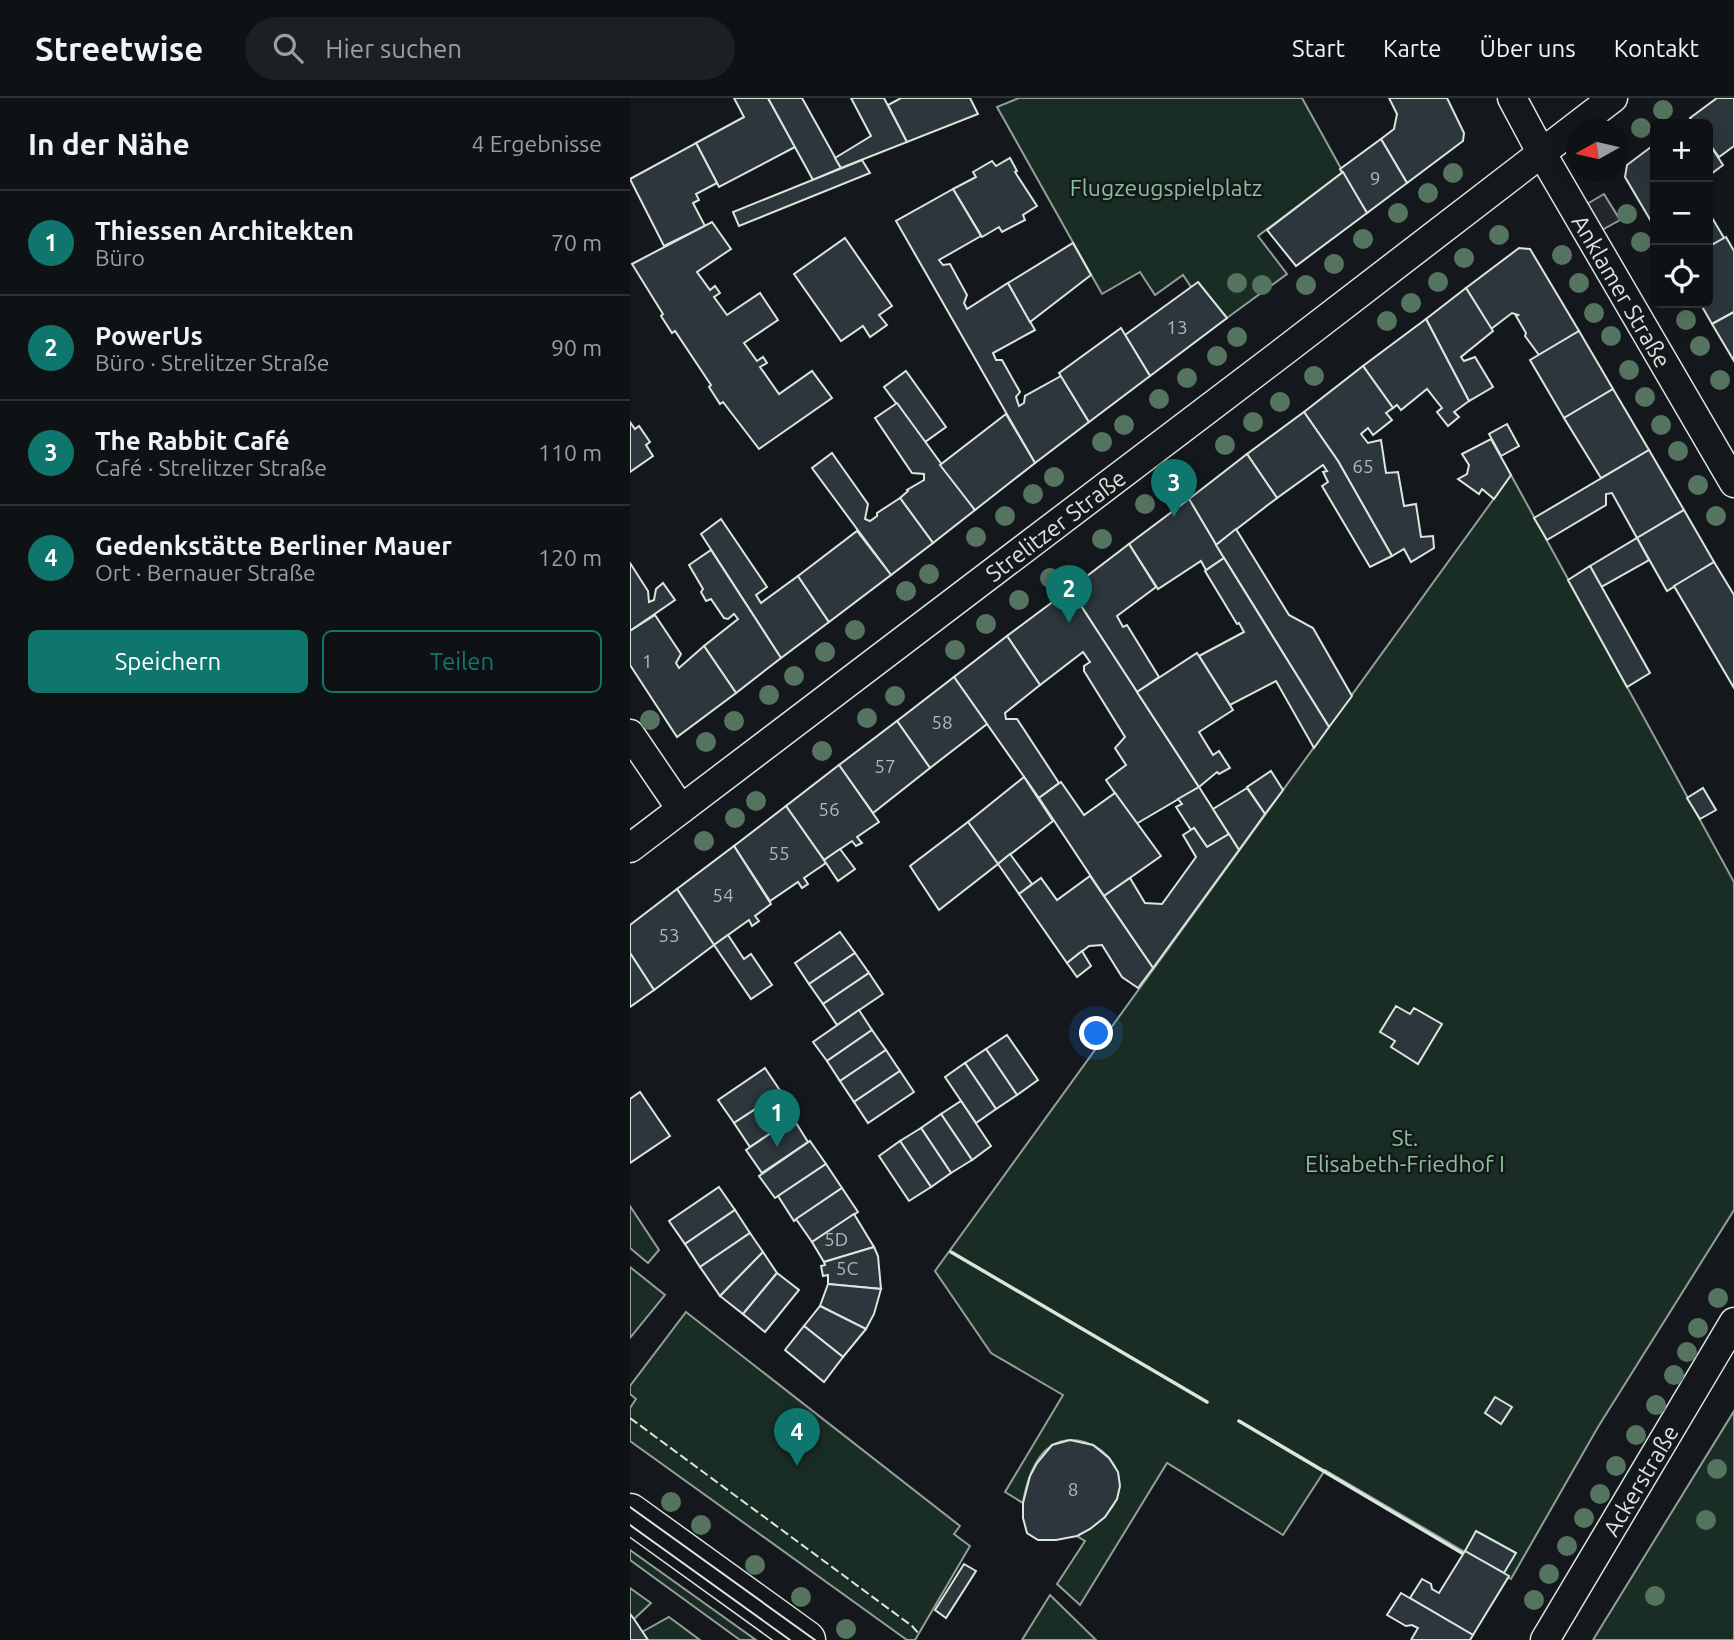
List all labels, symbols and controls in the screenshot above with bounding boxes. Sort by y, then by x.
search box [245,17,735,80]
icon: search [269,29,307,67]
text: Streetwise [35,30,203,67]
text: Hier suchen [325,34,462,63]
text: Start [1292,35,1345,62]
text: Karte [1383,35,1442,62]
text: Über uns [1480,35,1576,62]
text: Kontakt [1614,35,1699,62]
north arrow [1566,119,1629,182]
map controls [1650,119,1713,308]
button: + [1650,119,1713,182]
text: In der Nähe [28,127,190,161]
text: 4 Ergebnisse [471,131,602,156]
house number: 9 [1370,167,1380,189]
park label: Flugzeugspielplatz [1070,175,1262,200]
button: − [1650,182,1713,245]
street label: Anklamer Straße [1568,210,1676,372]
text: Thiessen Architekten [95,216,354,245]
text: 1 [45,230,57,255]
text: 70 m [551,230,602,255]
text: Büro [95,245,145,270]
button: locate [1650,245,1713,308]
house number: 13 [1166,316,1188,338]
text: PowerUs [95,321,203,350]
text: 2 [45,335,57,360]
text: 90 m [551,335,602,360]
text: Büro · Strelitzer Straße [95,350,329,375]
text: The Rabbit Café [95,426,290,455]
text: 3 [45,440,57,465]
text: 110 m [538,440,602,465]
text: Café · Strelitzer Straße [95,455,327,480]
house number: 65 [1352,455,1374,477]
pin: 3 [1151,459,1197,517]
street label: Strelitzer Straße [981,464,1130,586]
text: Gedenkstätte Berliner Mauer [95,531,452,560]
text: 4 [45,545,57,570]
text: 120 m [538,545,602,570]
text: Ort · Bernauer Straße [95,560,316,585]
pin: 2 [1046,565,1092,623]
button: Speichern [28,630,308,693]
button: Teilen [322,630,602,693]
house number: 1 [642,650,652,672]
house number: 58 [931,711,953,733]
house number: 57 [874,755,896,777]
house number: 56 [818,798,840,820]
house number: 55 [768,842,790,864]
house number: 54 [712,884,734,906]
house number: 53 [658,924,680,946]
your location [1079,1016,1113,1050]
pin: 1 [754,1089,800,1147]
park label: St. Elisabeth-Friedhof I [1305,1125,1505,1176]
house number: 5D [824,1228,848,1250]
house number: 5C [836,1257,859,1279]
pin: 4 [774,1408,820,1466]
street label: Ackerstraße [1597,1420,1683,1540]
house number: 8 [1068,1478,1078,1500]

